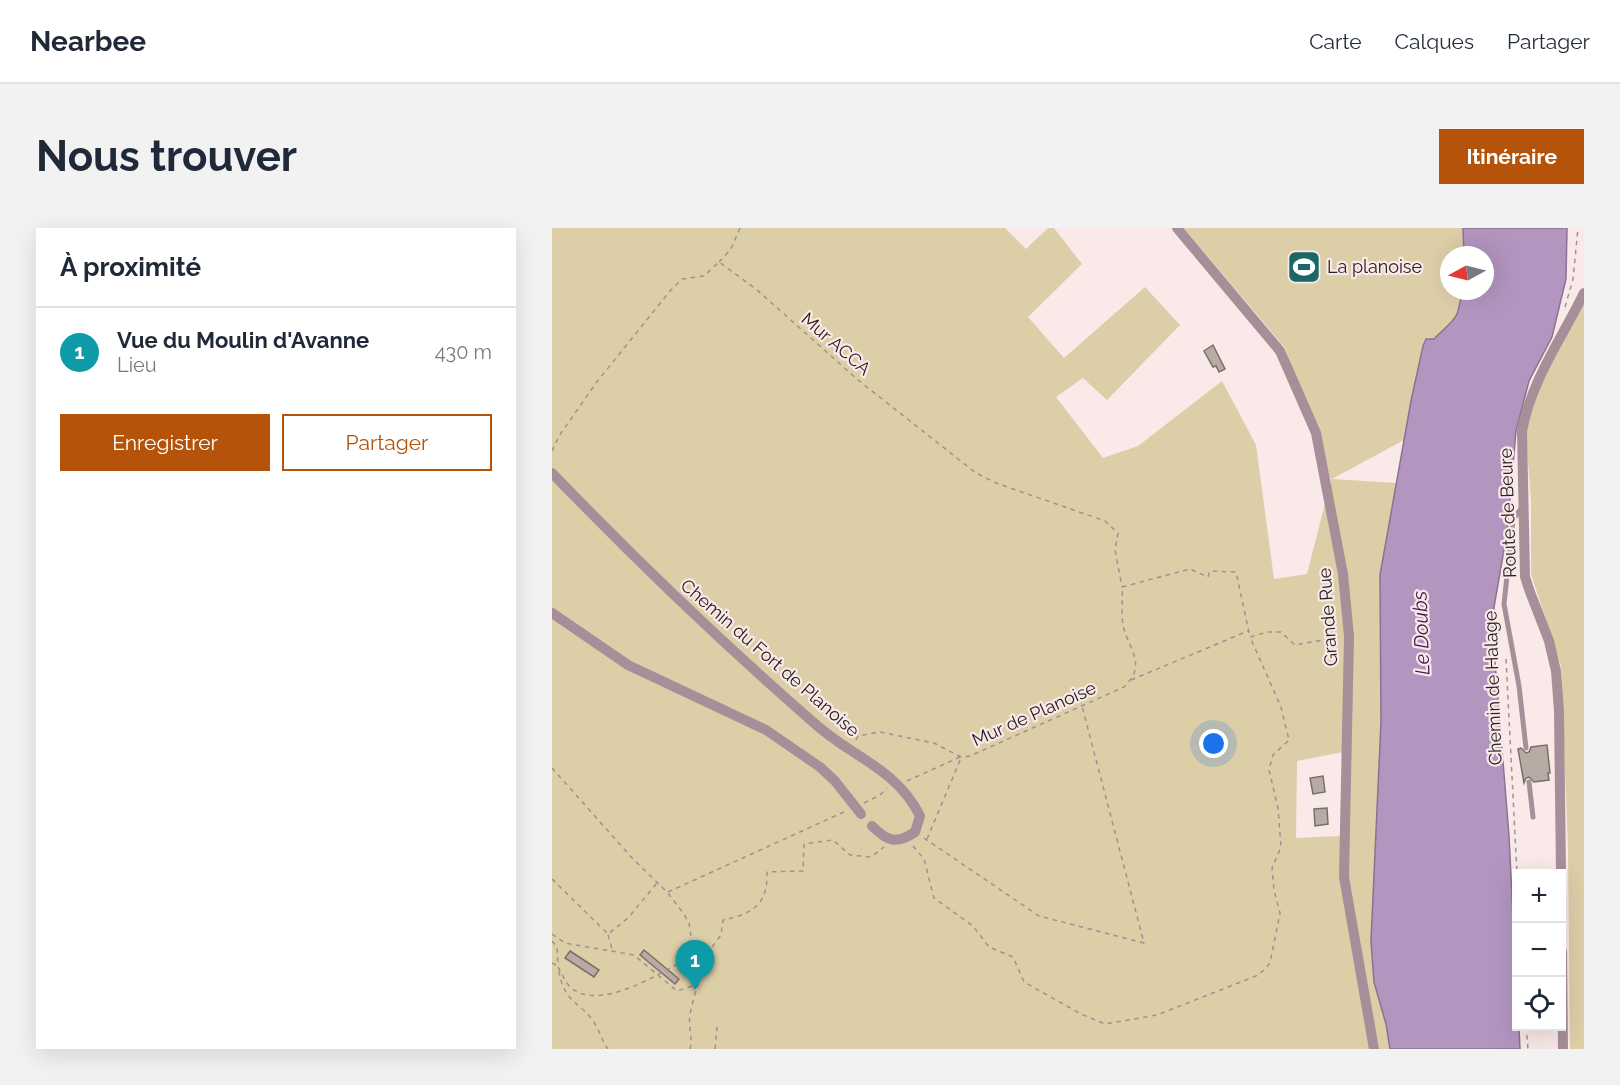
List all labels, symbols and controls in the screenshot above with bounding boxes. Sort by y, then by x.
text: Nearbee [30,25,146,58]
text: Carte [1309,29,1362,54]
text: Calques [1395,29,1474,54]
text: Partager [1507,29,1590,54]
button: Itinéraire [1439,129,1584,184]
text: Nous trouver [36,132,297,181]
north arrow [1440,246,1494,300]
sports icon: La planoise [1286,249,1322,285]
text: À proximité [60,252,201,282]
place label: La planoise [1327,256,1423,277]
street label: Mur ACCA [797,308,875,379]
text: Vue du Moulin d'Avanne [117,327,369,353]
text: 1 [75,340,84,364]
text: 430 m [435,340,492,364]
text: Lieu [117,353,157,377]
button: Enregistrer [60,414,270,471]
button: Partager [282,414,492,471]
street label: Route de Beure [1495,447,1520,578]
street label: Grande Rue [1314,567,1341,667]
street label: Chemin du Fort de Planoise [677,574,864,741]
water label: Le Doubs [1408,590,1434,675]
street label: Chemin de Halage [1479,610,1506,766]
street label: Mur de Planoise [968,677,1099,750]
your location [1199,729,1228,758]
map controls [1512,869,1566,1031]
button: + [1512,869,1566,923]
button: − [1512,923,1566,977]
pin: 1 [676,940,714,990]
button: locate [1512,977,1566,1031]

